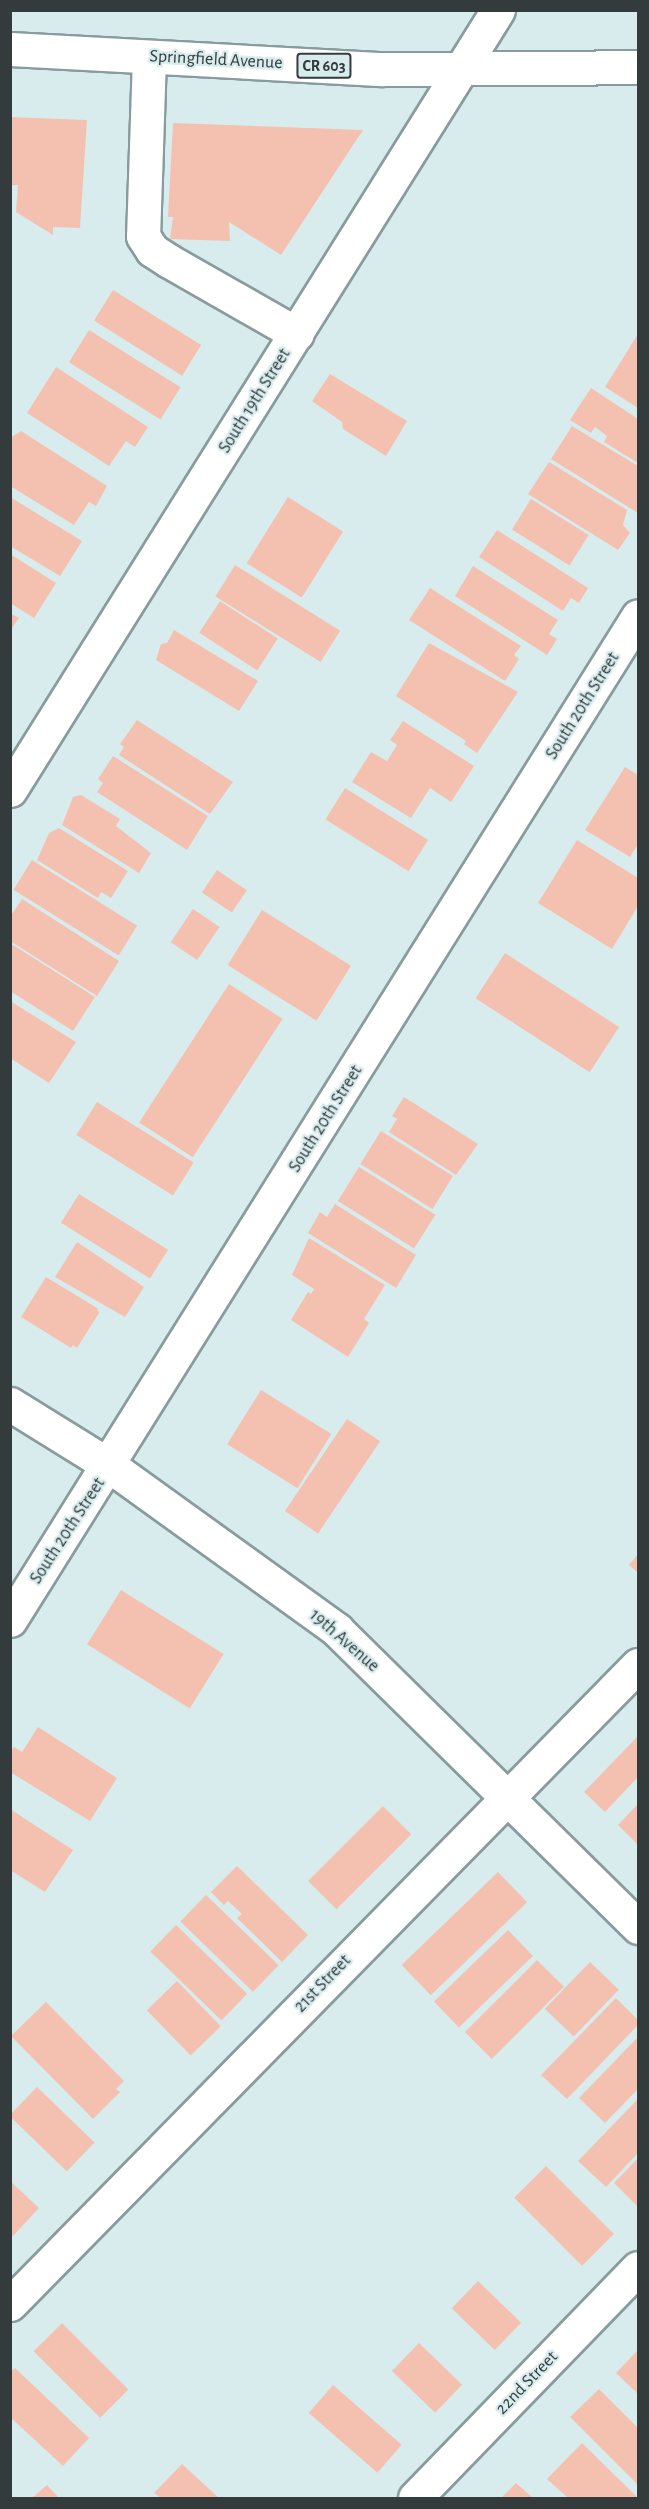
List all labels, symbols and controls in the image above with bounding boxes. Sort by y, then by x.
street label: Springfield Avenue [149,46,283,74]
road number: CR 603 [296,53,352,79]
street label: South 19th Street [214,345,296,457]
street label: South 20th Street [541,648,625,764]
street label: South 20th Street [284,1061,368,1177]
street label: South 20th Street [26,1474,110,1588]
street label: 19th Avenue [305,1605,383,1677]
street label: 21st Street [290,1951,356,2017]
street label: 22nd Street [491,2347,563,2419]

